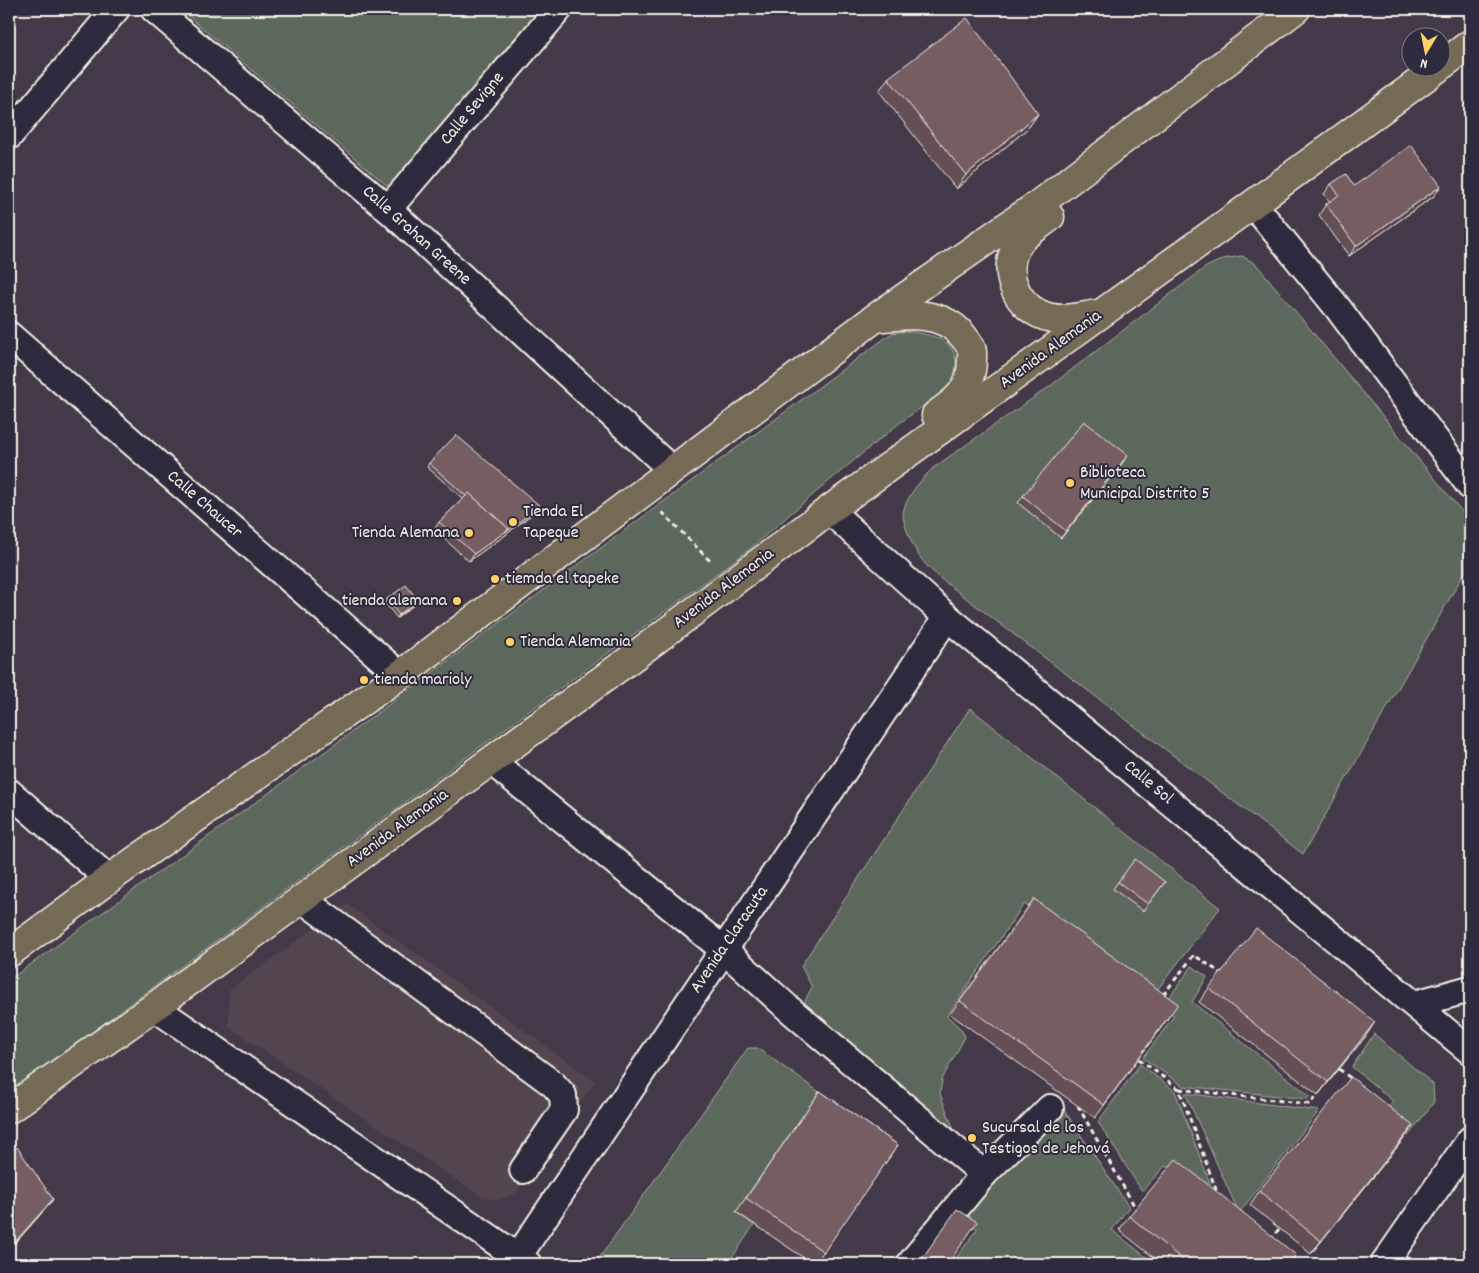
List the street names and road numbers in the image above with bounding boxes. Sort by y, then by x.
street label: Calle Sevigne [435,67,511,151]
street label: Calle Grahan Greene [356,180,476,292]
street label: Avenida Alemania [995,304,1108,396]
street label: Calle Chaucer [161,465,248,545]
street label: Avenida Alemania [668,542,780,635]
street label: Calle Sol [1118,755,1179,812]
street label: Avenida Alemania [342,783,455,875]
street label: Avenida Claracuta [685,881,776,999]

